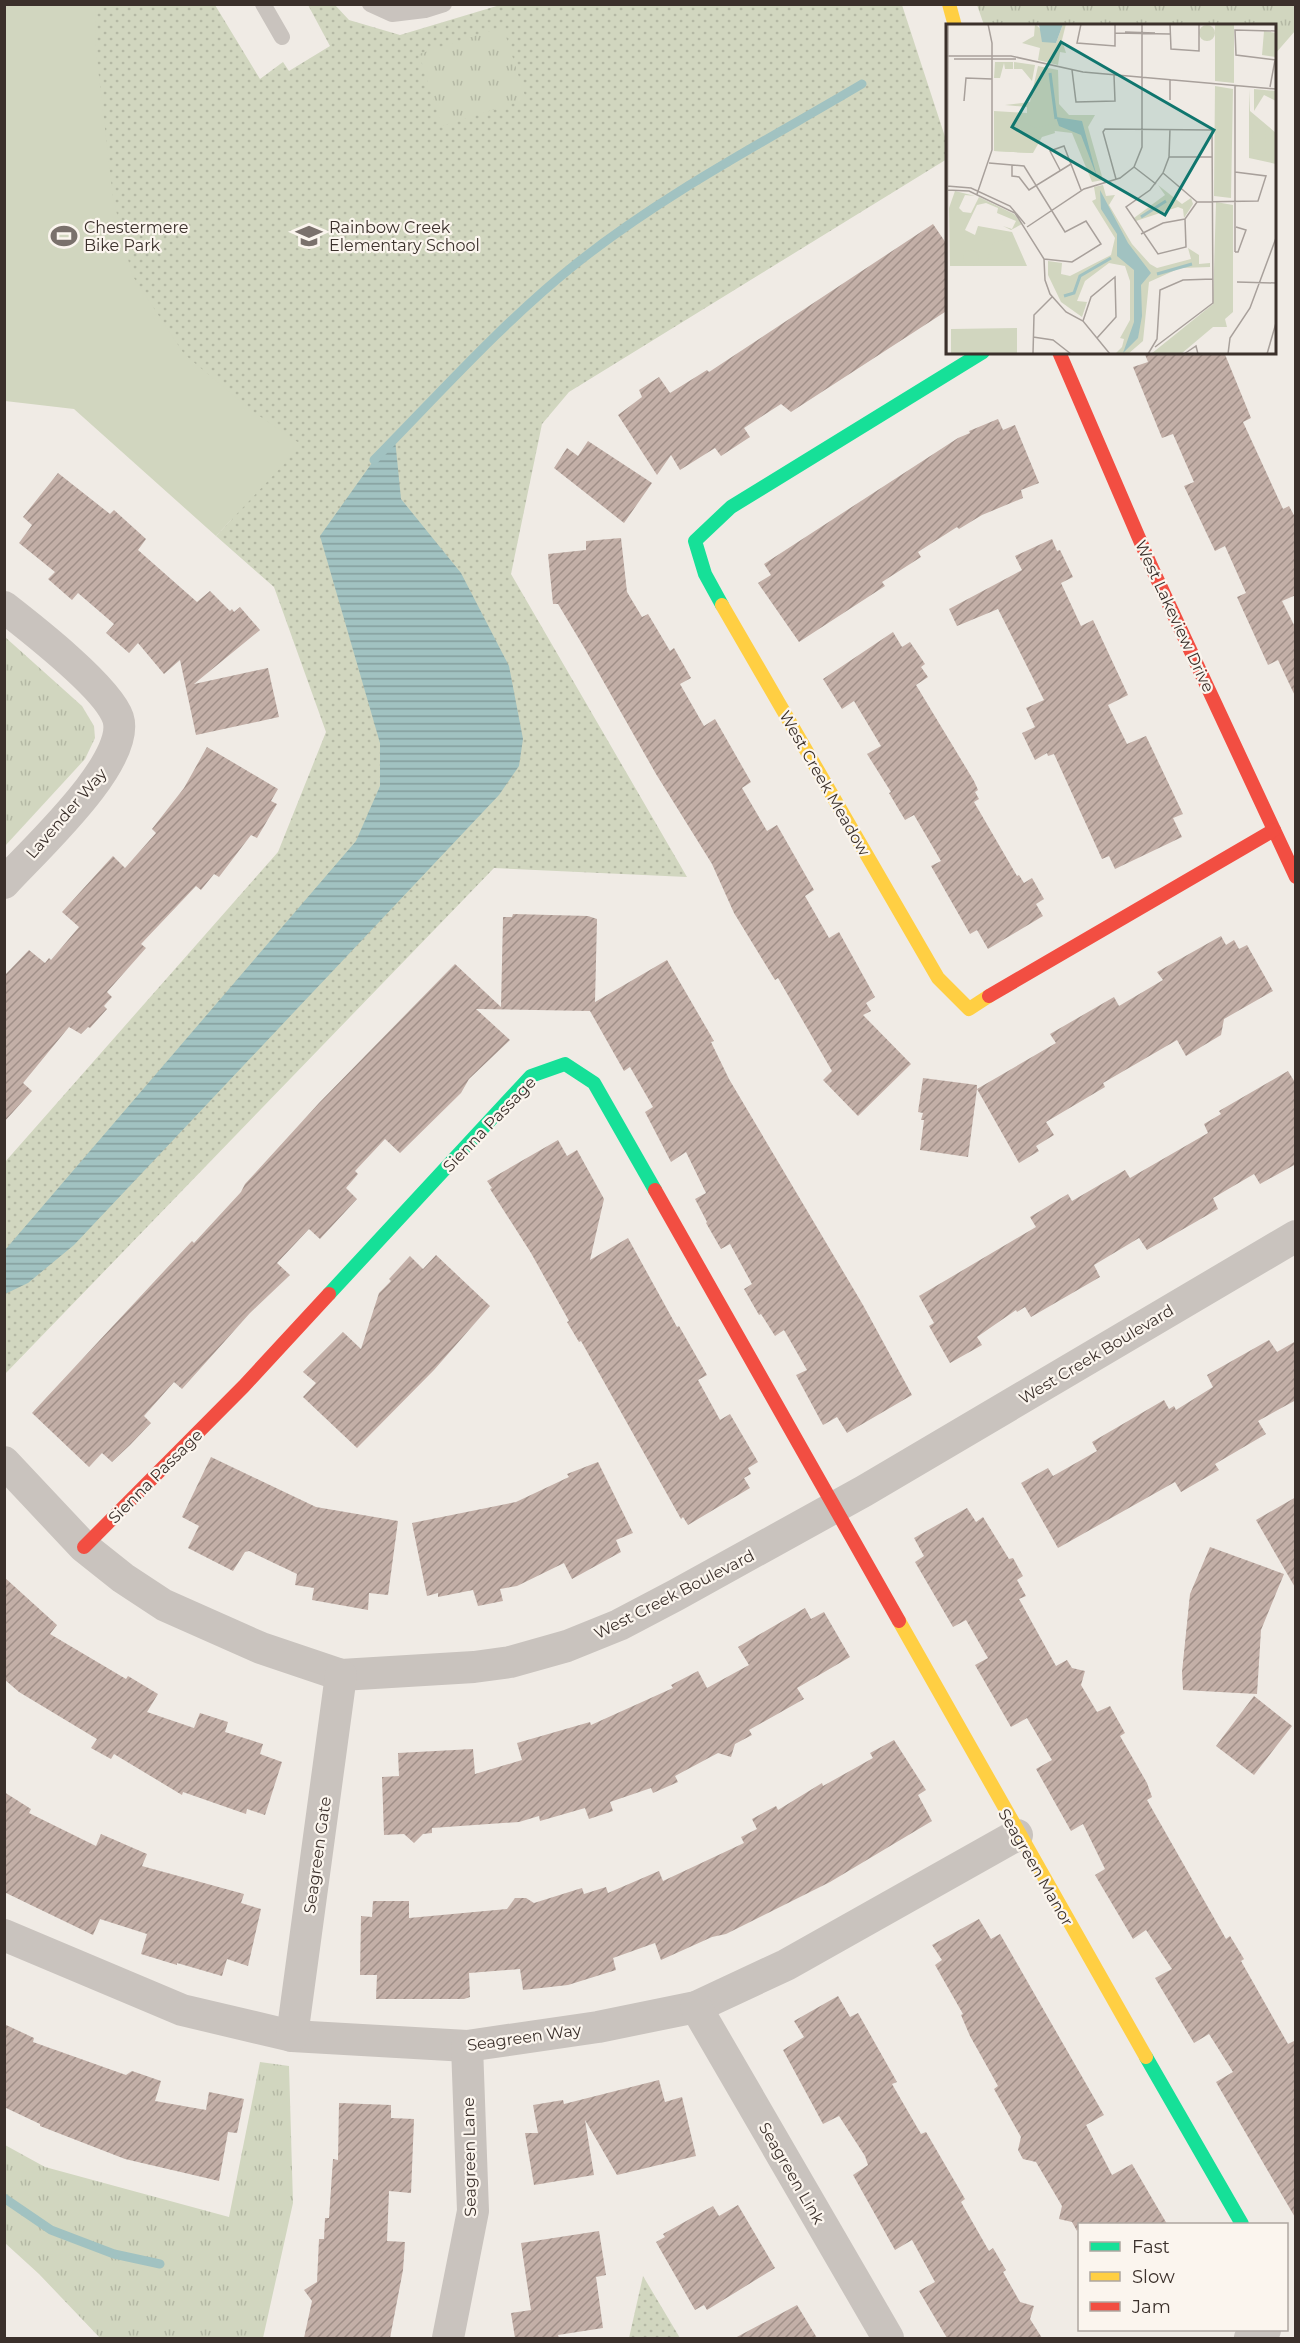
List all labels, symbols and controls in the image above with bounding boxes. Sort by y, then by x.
inset map [946,24,1276,354]
place label: Chestermere Bike Park [84,218,188,255]
place label: Rainbow Creek Elementary School [329,218,480,255]
sports icon: Chestermere Bike Park [49,221,79,251]
school or university icon: Rainbow Creek Elementary School [294,221,324,251]
street label: West Lakeview Drive [1131,537,1218,695]
street label: West Creek Meadow [775,707,874,859]
street label: Lavender Way [22,764,111,862]
street label: Sienna Passage [439,1073,540,1176]
street label: West Creek Boulevard [1015,1301,1177,1408]
street label: Sienna Passage [104,1425,206,1527]
street label: West Creek Boulevard [591,1546,757,1643]
street label: Seagreen Gate [300,1795,335,1915]
street label: Seagreen Manor [994,1805,1077,1929]
street label: Seagreen Way [466,2020,583,2055]
street label: Seagreen Lane [459,2097,480,2217]
street label: Seagreen Link [755,2119,829,2228]
legend [1078,2223,1288,2331]
text: Fast [1132,2236,1170,2258]
text: Slow [1132,2266,1175,2288]
text: Jam [1131,2296,1171,2318]

